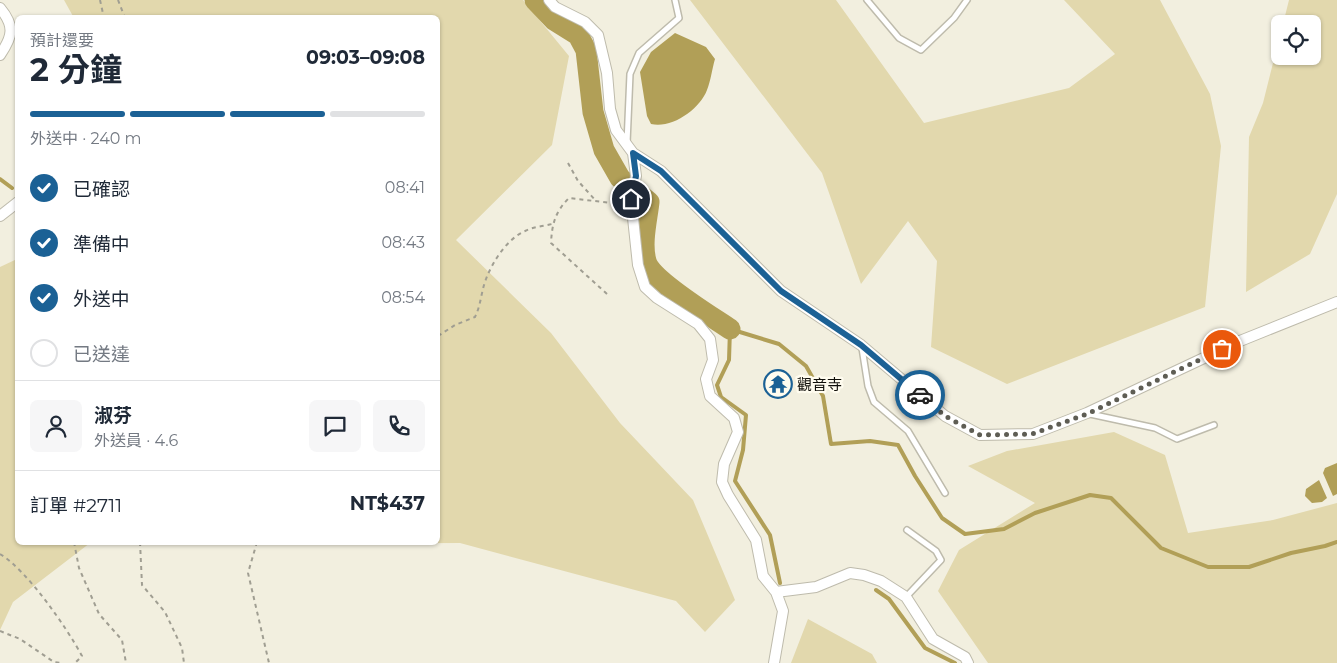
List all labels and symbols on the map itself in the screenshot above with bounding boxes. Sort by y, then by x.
pin [610,178,652,220]
pin [1201,328,1243,370]
temple icon: 觀音寺 [763,369,793,399]
courier [895,370,945,420]
place label: 觀音寺 [797,375,842,394]

